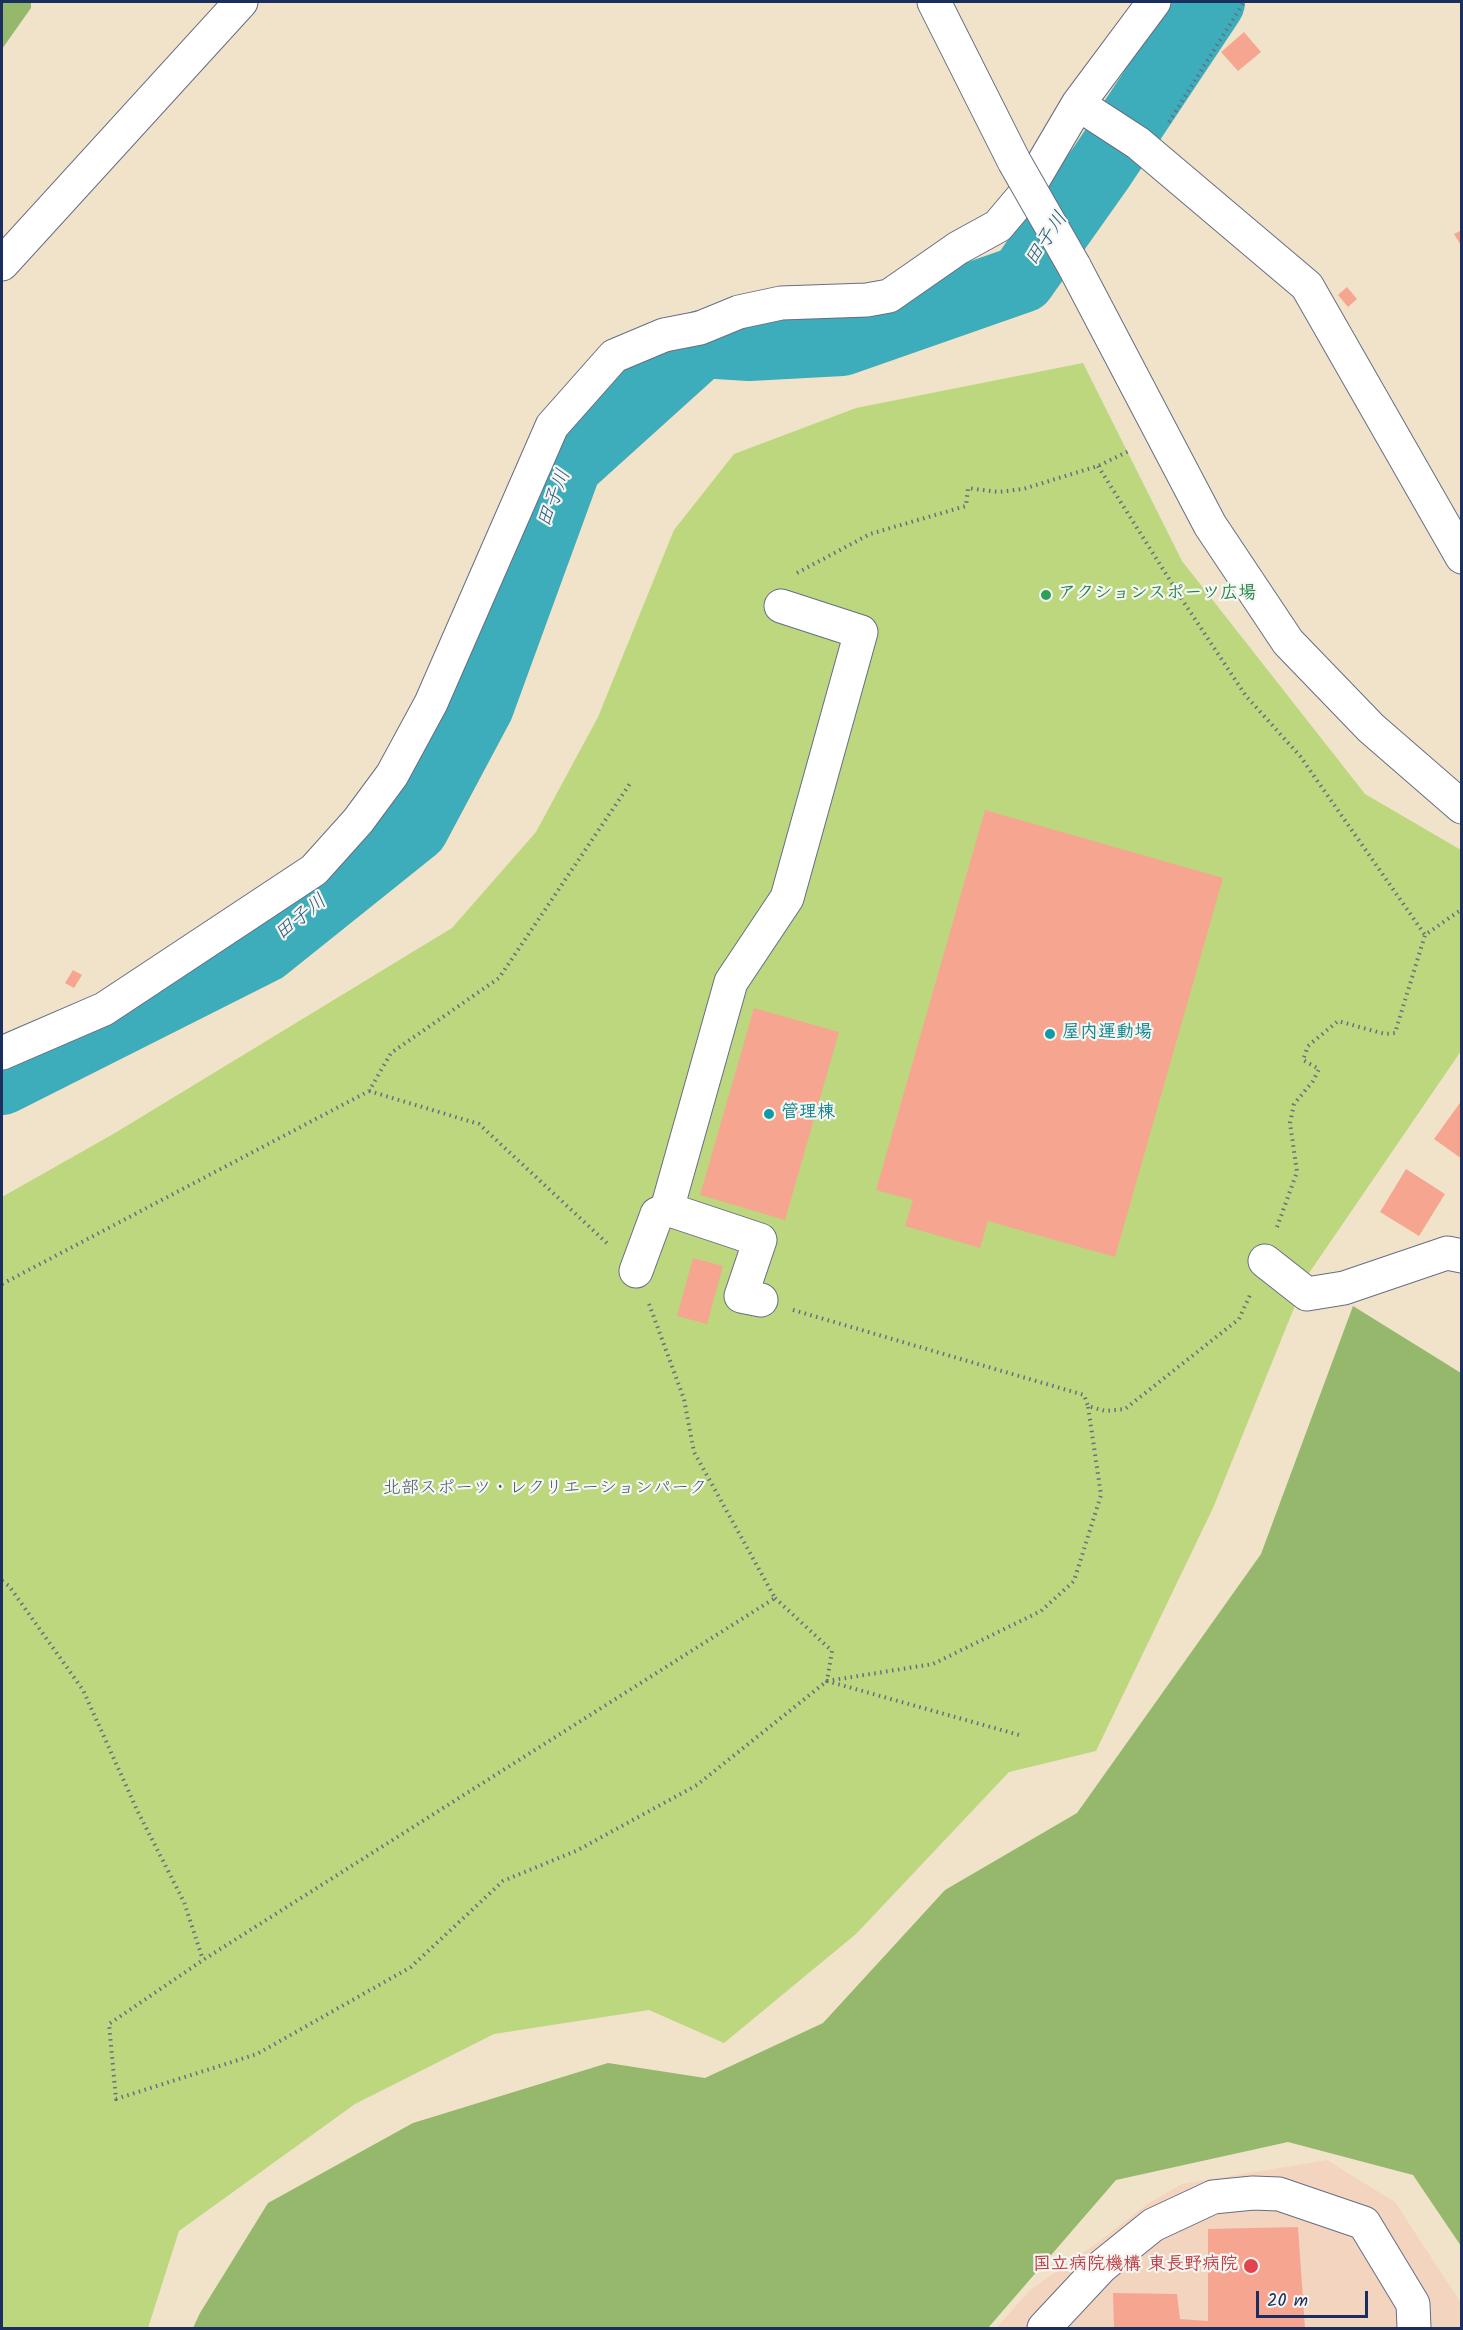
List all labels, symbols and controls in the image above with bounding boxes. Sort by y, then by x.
water label: 田子川 [1021,208,1075,272]
water label: 田子川 [534,467,578,531]
place label: アクションスポーツ広場 [1058,584,1256,606]
marker: アクションスポーツ広場 [1039,588,1053,602]
water label: 田子川 [271,891,333,947]
place label: 屋内運動場 [1062,1023,1152,1045]
marker: 屋内運動場 [1043,1027,1057,1041]
place label: 管理棟 [781,1103,835,1125]
marker: 管理棟 [762,1107,776,1121]
park label: 北部スポーツ・レクリエーションパーク [383,1479,707,1501]
place label: 国立病院機構 東長野病院 [1033,2255,1238,2277]
marker: 国立病院機構 東長野病院 [1242,2257,1260,2275]
scale bar [1259,2279,1372,2317]
text: 20 m [1267,2287,1308,2316]

